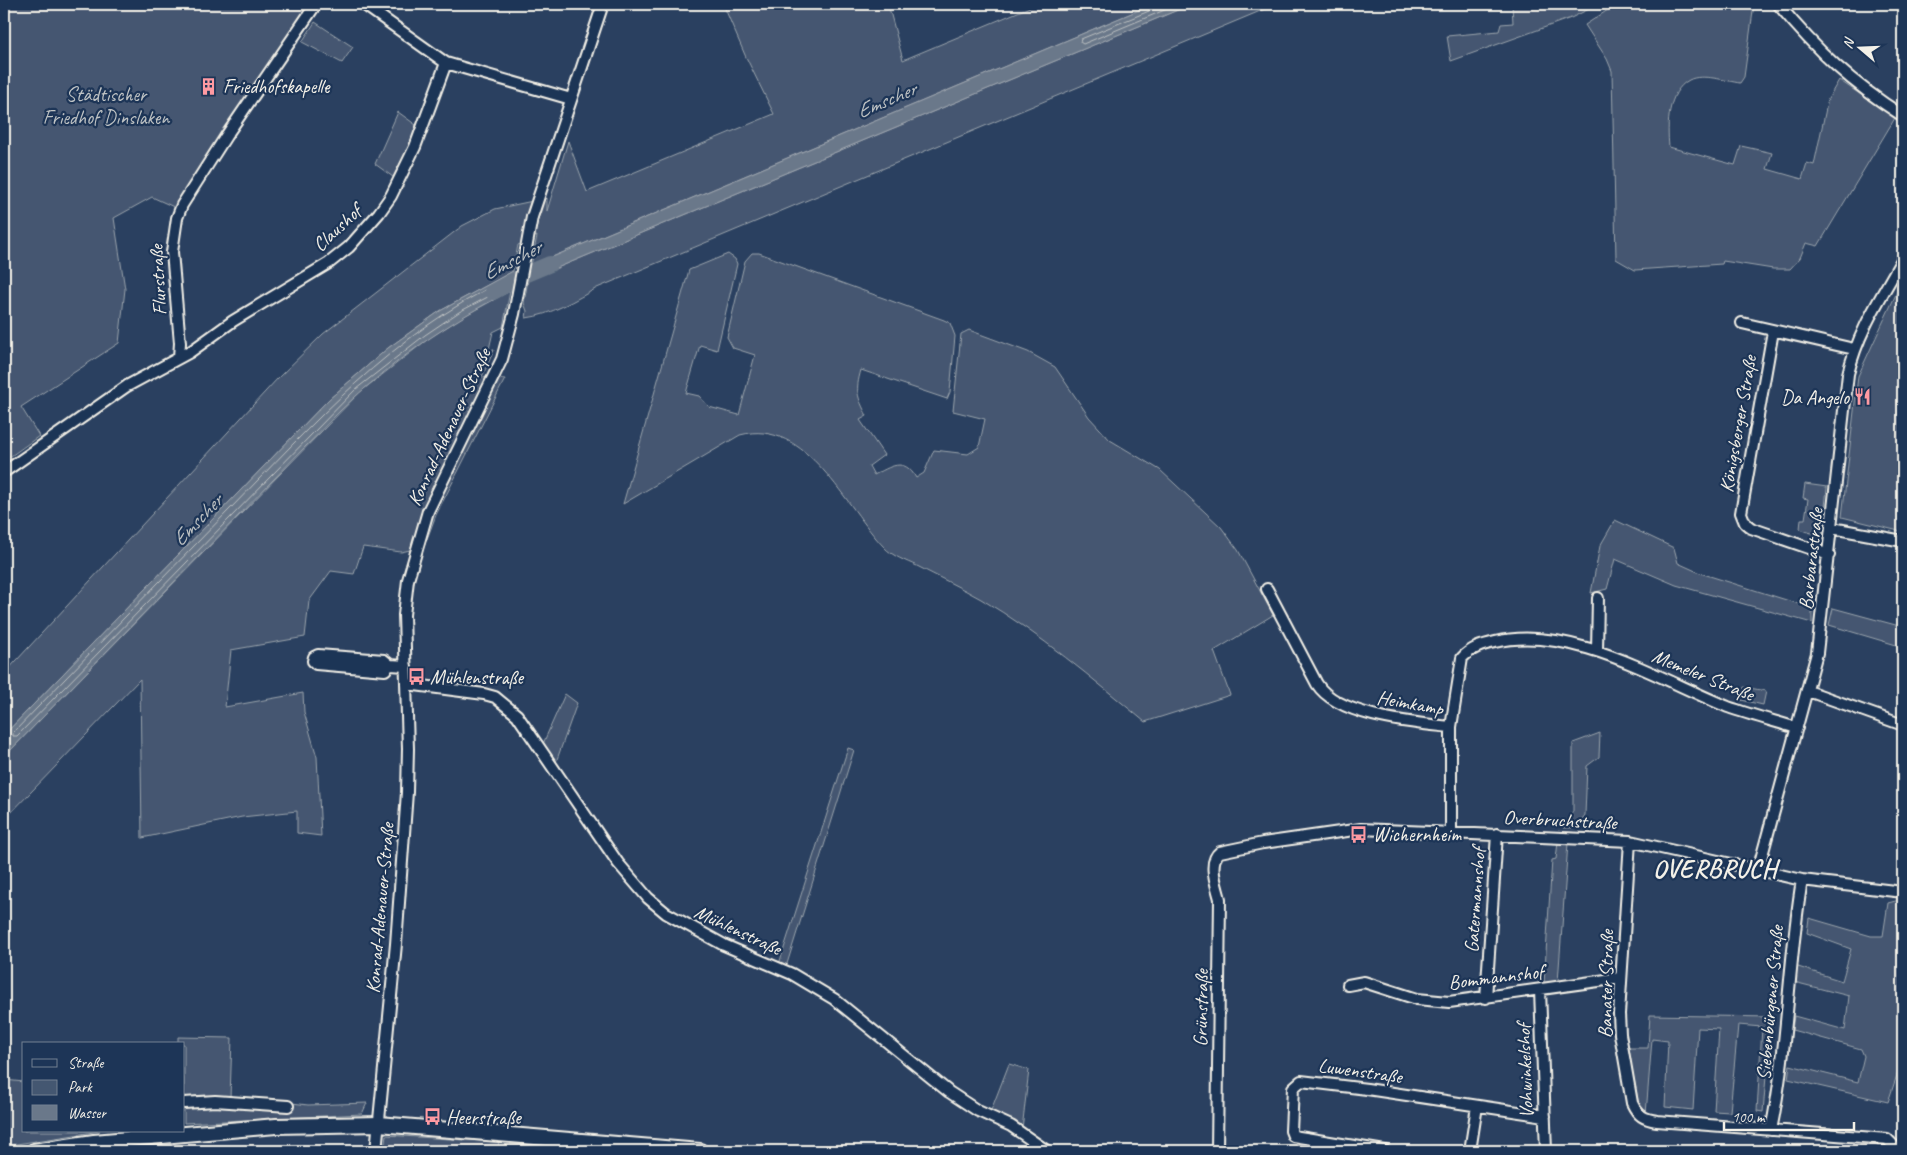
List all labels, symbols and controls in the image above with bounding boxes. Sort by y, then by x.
north arrow [1834,22,1884,72]
text: N [1839,35,1858,51]
place label: Friedhofskapelle [223,74,331,99]
water label: Emscher [852,75,923,124]
building icon: Friedhofskapelle [199,76,219,96]
park label: Städtischer Friedhof Dinslaken [43,82,170,130]
street label: Claushof [307,196,370,257]
water label: Emscher [478,233,549,286]
street label: Flurstraße [144,243,172,316]
street label: Konrad-Adenauer-Straße [402,343,497,510]
street label: Königsberger Straße [1714,352,1763,494]
place label: Da Angelo [1781,385,1850,410]
restaurant icon: Da Angelo [1853,387,1873,407]
water label: Emscher [166,486,230,551]
street label: Barbarastraße [1793,505,1829,611]
street label: Memeler Straße [1648,643,1759,707]
place label: Mühlenstraße [430,665,525,690]
bus stop icon: Mühlenstraße [406,667,426,687]
street label: Heimkamp [1375,685,1447,721]
street label: Overbruchstraße [1503,805,1619,836]
street label: Konrad-Adenauer-Straße [360,820,400,994]
place label: Wichernheim [1373,822,1462,847]
bus stop icon: Wichernheim [1349,824,1369,844]
street label: Gatermannshof [1459,843,1491,953]
district label: OVERBRUCH [1653,853,1781,885]
street label: Mühlenstraße [691,899,787,962]
street label: Siebenbürgener Straße [1751,923,1789,1081]
street label: Banater Straße [1593,928,1619,1038]
street label: Bommannshof [1447,958,1549,995]
street label: Grünstraße [1188,968,1214,1047]
street label: Vohwinkelshof [1511,1019,1539,1119]
legend [22,1042,185,1132]
street label: Luwenstraße [1317,1053,1405,1089]
text: Straße [68,1054,104,1073]
text: Park [68,1078,93,1097]
scale bar [1724,1100,1854,1132]
text: Wasser [68,1104,107,1123]
place label: Heerstraße [446,1105,522,1130]
bus stop icon: Heerstraße [422,1107,442,1127]
text: 100 m [1732,1108,1766,1127]

